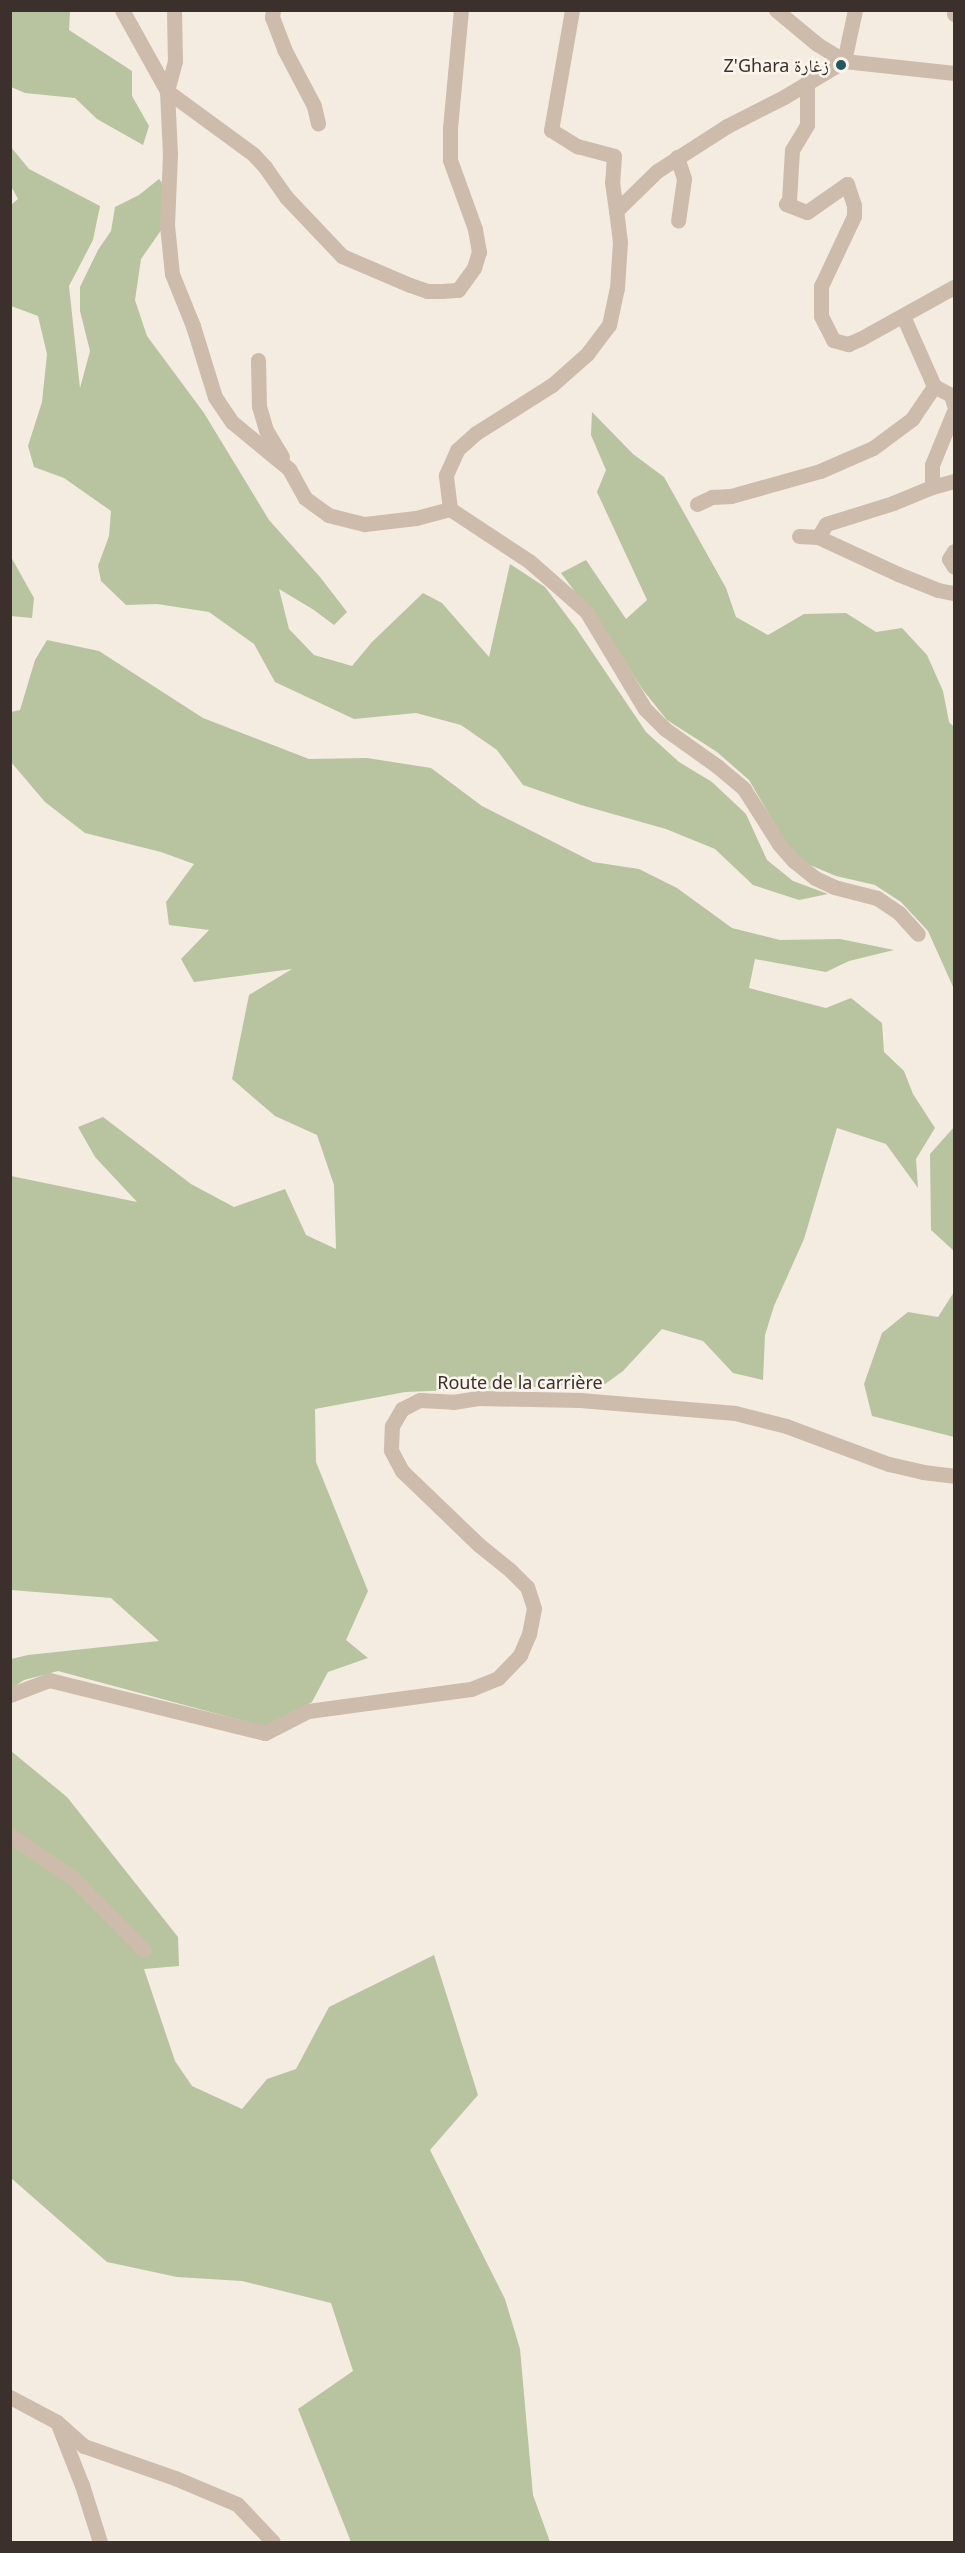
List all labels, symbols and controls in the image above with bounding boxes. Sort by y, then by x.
place label: Z'Ghara زغارة [724,54,829,76]
marker: Z'Ghara زغارة [834,58,848,72]
street label: Route de la carrière [437,1371,603,1393]

